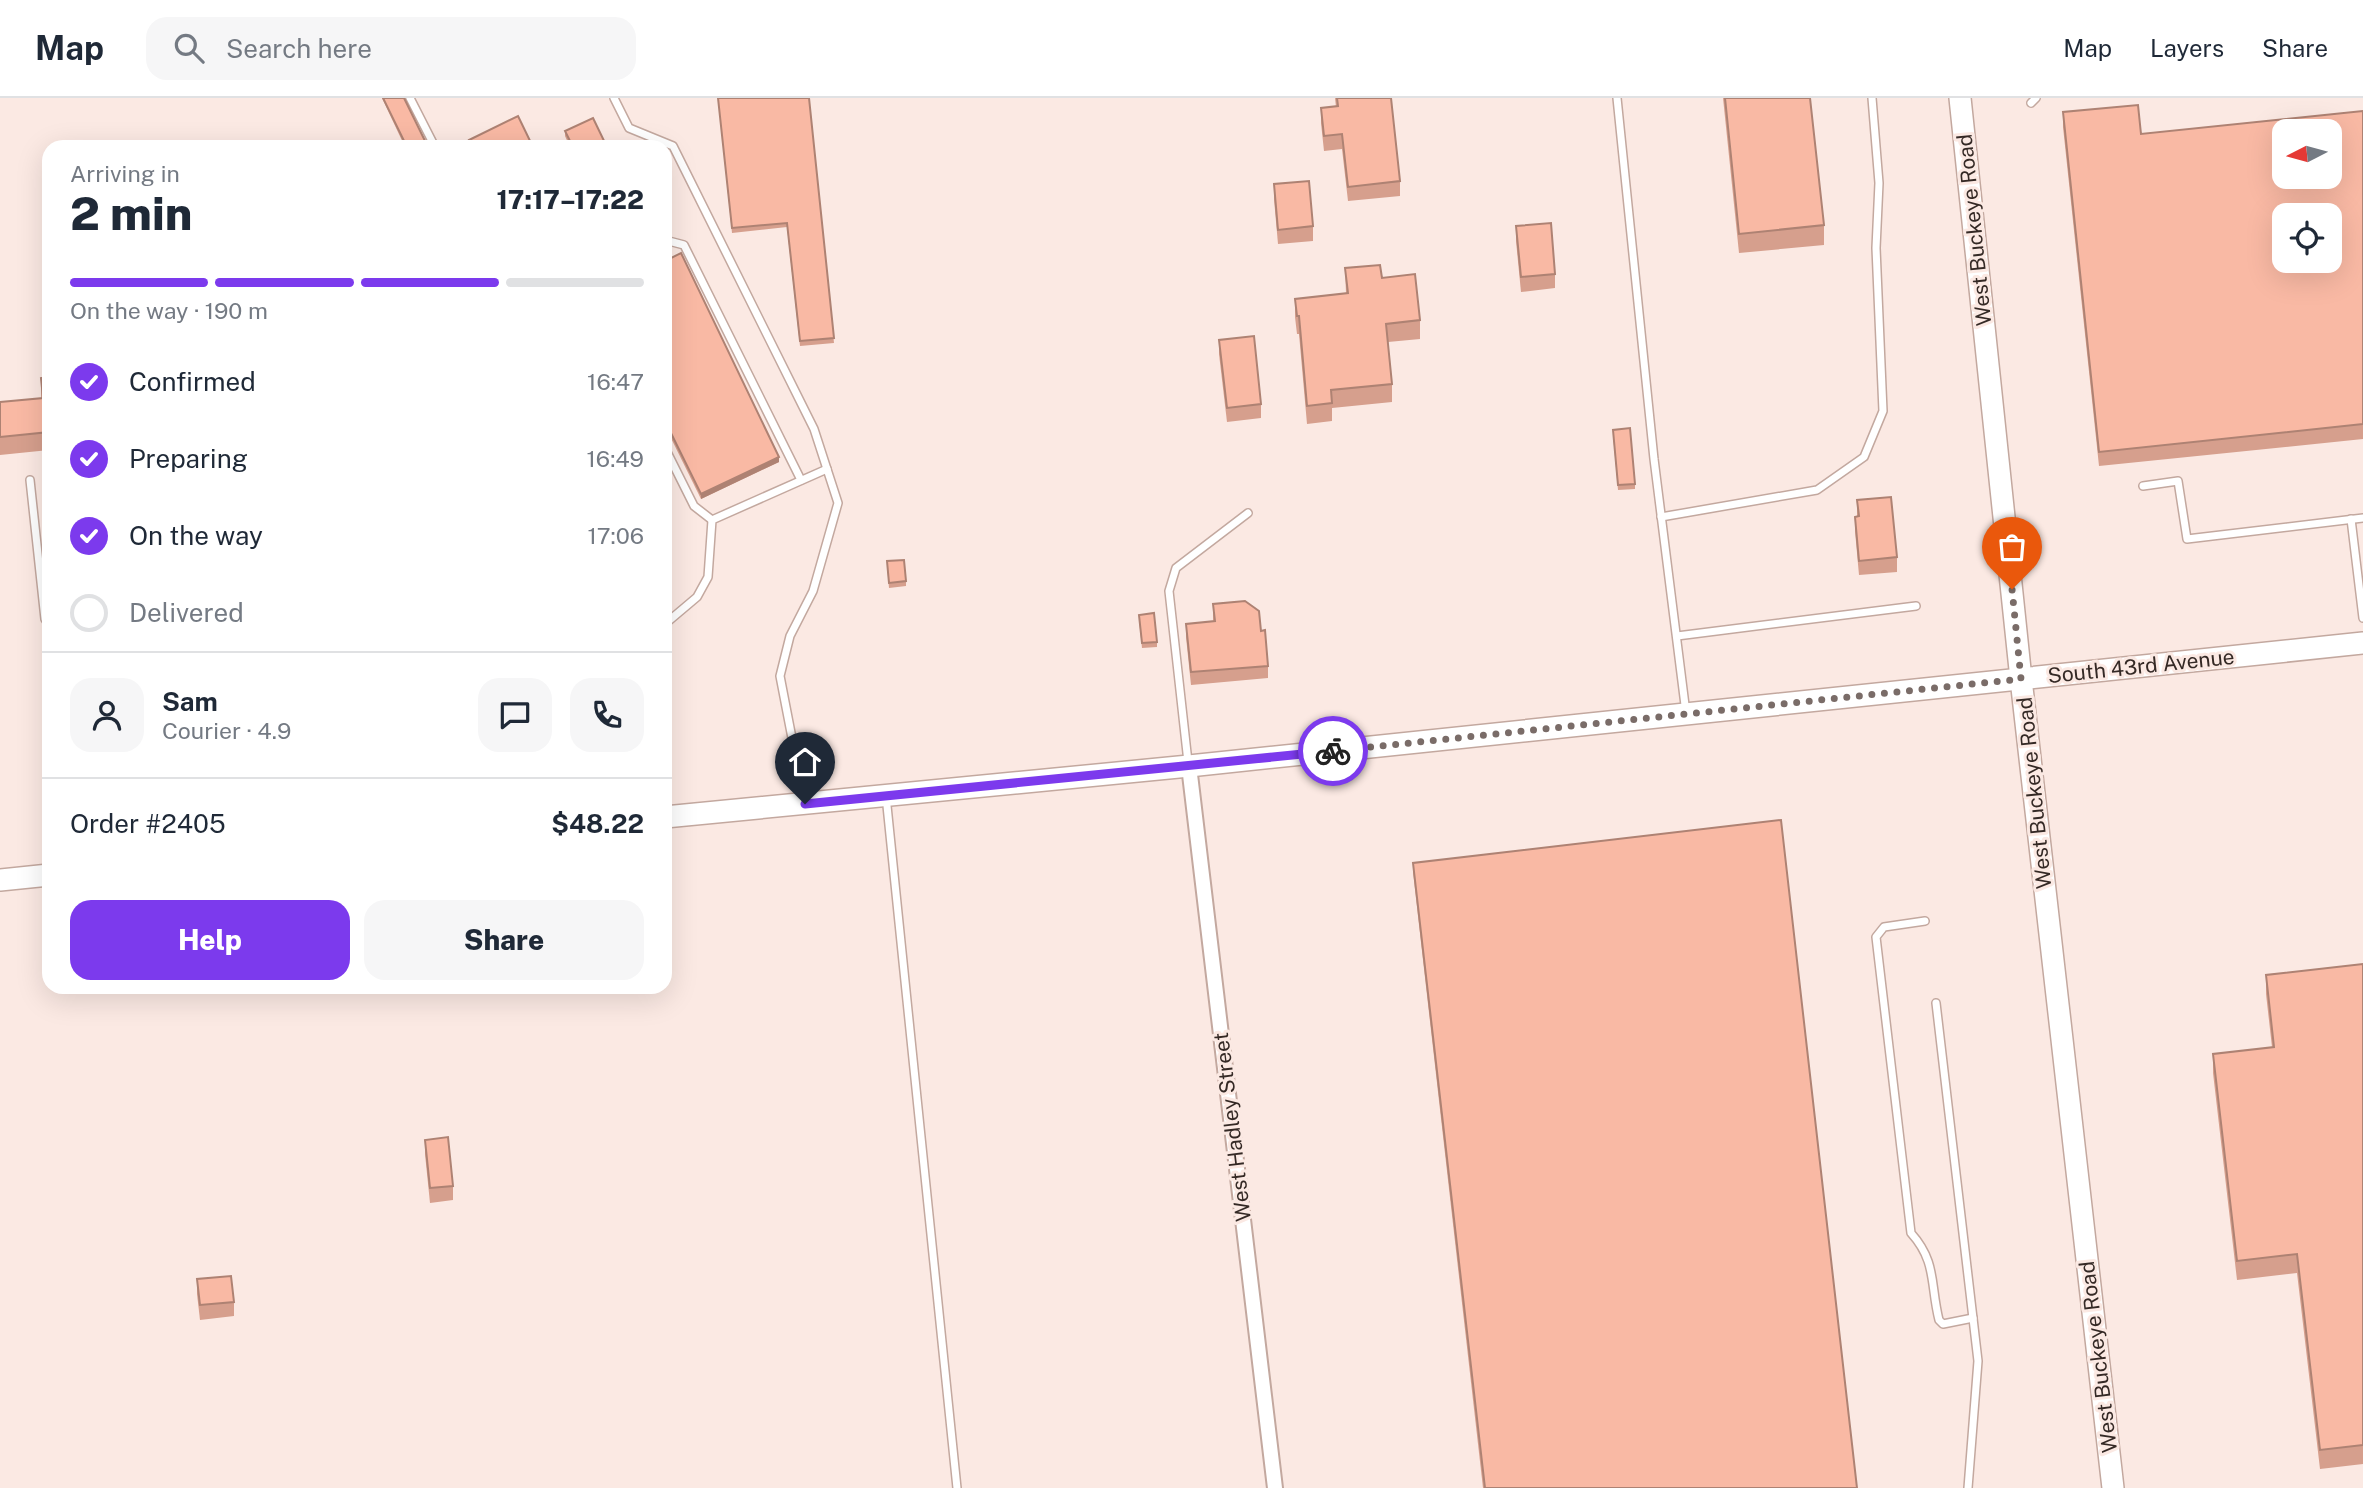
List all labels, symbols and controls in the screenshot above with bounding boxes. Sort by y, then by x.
search box [146,17,636,80]
text: Map [35,29,104,67]
icon: search [170,29,208,67]
text: Search here [226,33,372,64]
text: Map [2063,34,2112,62]
text: Layers [2150,34,2224,62]
text: Share [2262,34,2328,62]
north arrow [2272,119,2342,189]
map controls [2272,119,2342,273]
street label: West Buckeye Road [1951,133,1997,327]
text: Arriving in [70,160,180,187]
text: 17:17–17:22 [496,184,644,215]
text: 2 min [70,186,192,240]
button: locate [2272,203,2342,273]
text: On the way · 190 m [70,297,268,324]
icon: check [70,363,108,401]
text: Confirmed [129,366,256,397]
text: 16:47 [587,368,644,395]
icon: check [70,440,108,478]
text: Preparing [129,443,248,474]
text: 16:49 [586,445,644,472]
icon: check [70,517,108,555]
pin [1982,517,2042,589]
text: On the way [129,520,263,551]
text: 17:06 [587,522,644,549]
icon: bag [1993,528,2031,566]
text: Delivered [129,597,244,628]
street label: South 43rd Avenue [2046,644,2236,688]
button: person [70,678,144,752]
button: chat [478,678,552,752]
button: phone [570,678,644,752]
text: Sam [162,686,218,717]
street label: West Buckeye Road [2011,696,2057,890]
courier [1298,716,1368,786]
text: Courier · 4.9 [162,717,291,744]
pin [775,732,835,804]
icon: bike [1314,732,1352,770]
icon: home [786,743,824,781]
text: Order #2405 [70,808,226,839]
text: $48.22 [551,808,644,839]
button: Help [70,900,350,980]
button: Share [364,900,644,980]
street label: West Hadley Street [1208,1031,1256,1223]
street label: West Buckeye Road [2074,1260,2122,1454]

